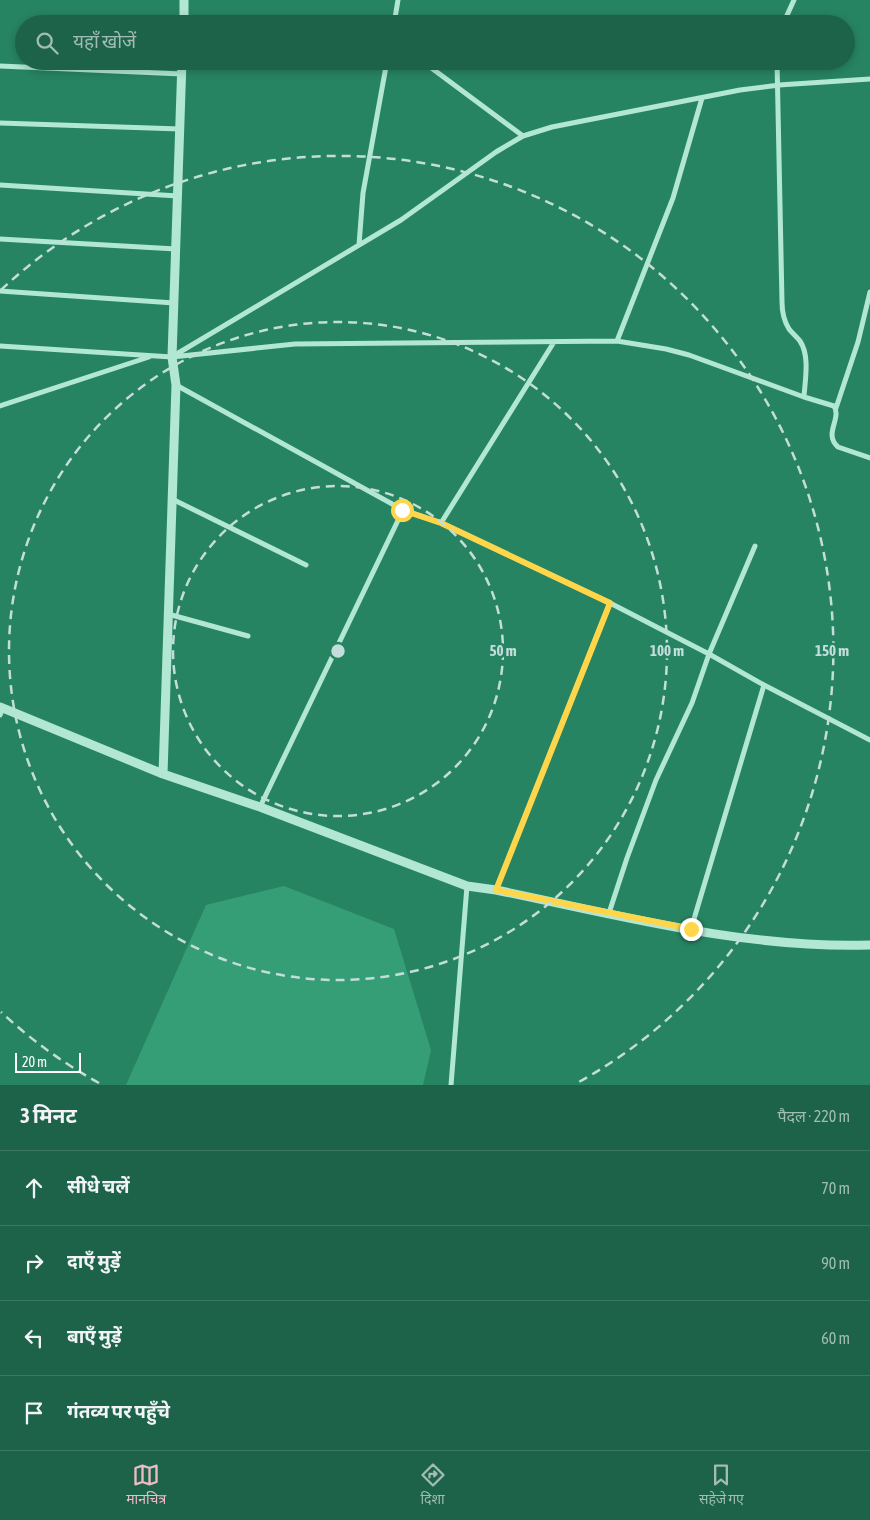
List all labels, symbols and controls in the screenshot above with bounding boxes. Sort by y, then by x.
search box [15,15,855,70]
icon: search [33,29,61,57]
text: यहाँ खोजें [73,30,136,52]
route start [391,499,414,522]
centre of rings [329,642,347,660]
text: 50 m [490,642,517,659]
text: 100 m [650,642,684,659]
text: 150 m [815,642,849,659]
route end [680,918,703,941]
scale bar [15,1050,81,1073]
text: 20 m [22,1054,47,1070]
text: 3 मिनट [20,1103,77,1127]
text: पैदल · 220 m [777,1107,850,1125]
icon: ahead [20,1174,48,1202]
text: सीधे चलें [67,1175,130,1197]
text: 70 m [821,1179,850,1197]
icon: right [20,1249,48,1277]
text: दाएँ मुड़ें [67,1250,121,1272]
text: 90 m [821,1254,850,1272]
icon: left [20,1324,48,1352]
text: बाएँ मुड़ें [67,1325,122,1347]
text: 60 m [821,1329,850,1347]
icon: arrive [20,1399,48,1427]
text: गंतव्य पर पहुँचे [67,1400,170,1422]
tab: मानचित्र [126,1461,166,1510]
tab: दिशा [419,1461,447,1510]
tab: सहेजे गए [699,1461,744,1510]

